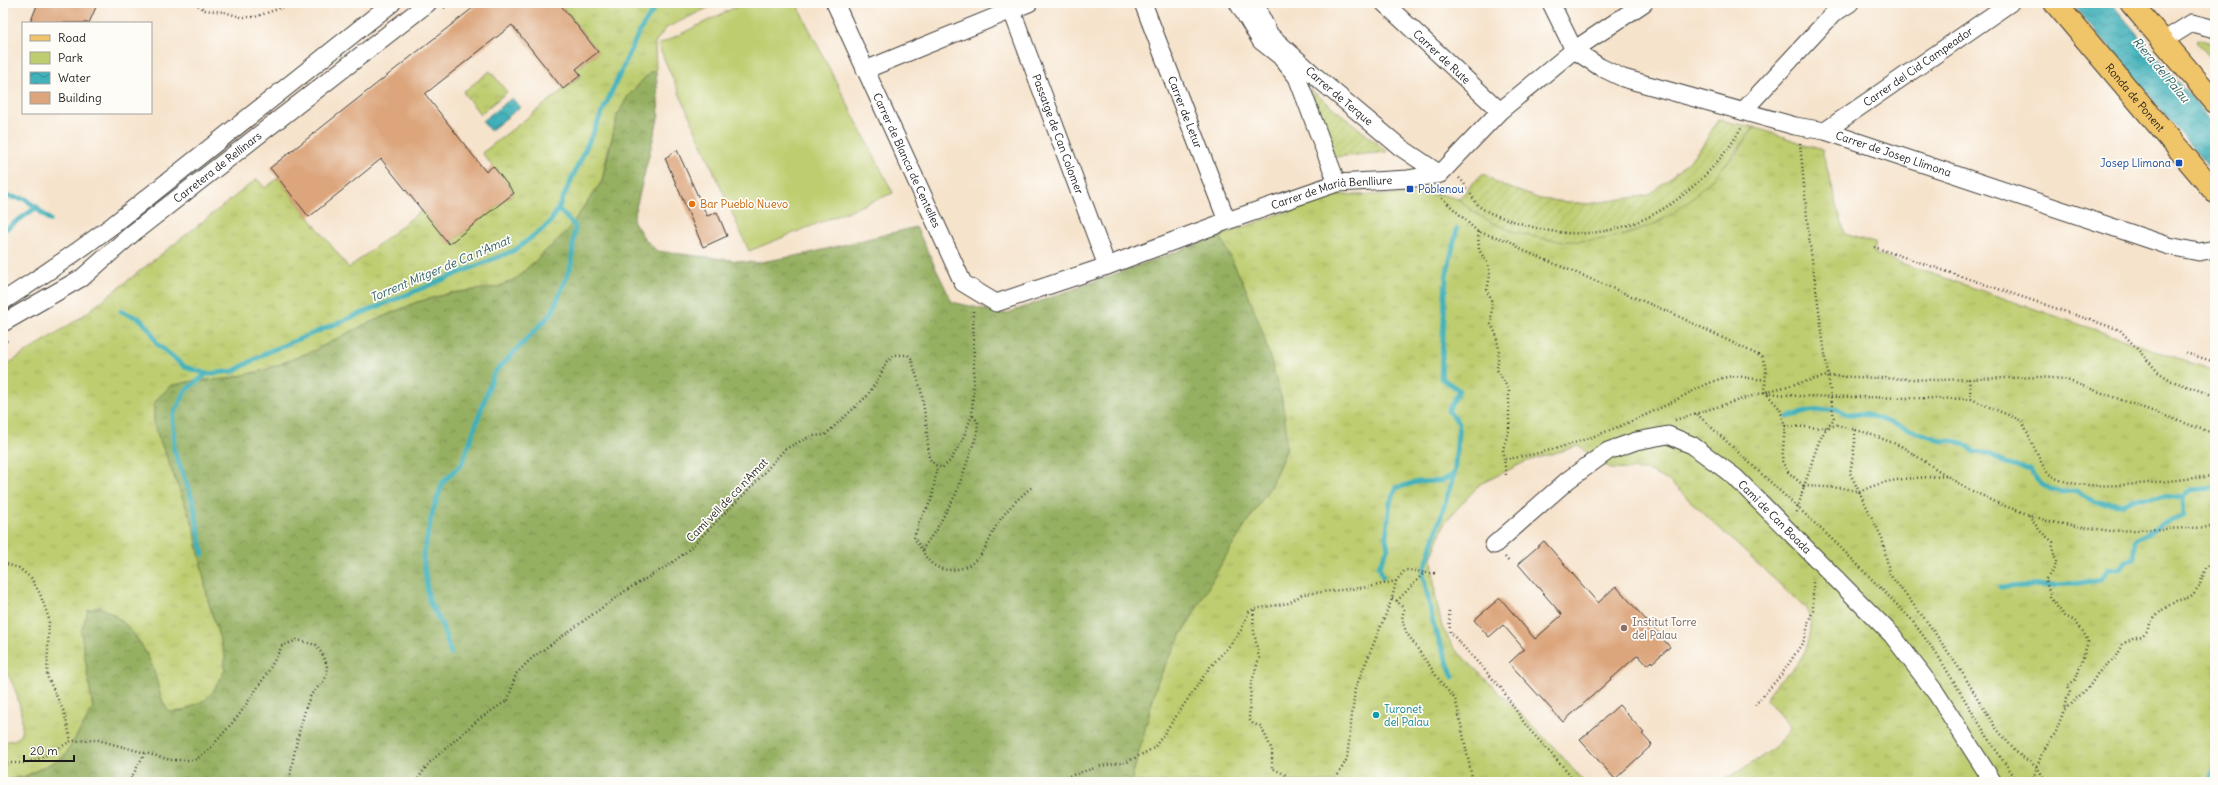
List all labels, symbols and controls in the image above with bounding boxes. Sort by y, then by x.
legend [22,22,152,114]
street label: Carrer del Cid Campeador [1860,24,1976,109]
street label: Carrer de Rute [1410,27,1473,87]
text: Road [58,30,86,45]
water label: Riera del Palau [2130,34,2194,106]
text: Park [58,50,83,65]
street label: Ronda de Ponent [2102,61,2168,135]
street label: Carrer de Terque [1303,64,1376,128]
text: Water [58,70,91,85]
street label: Passatge de Can Colomer [1029,72,1087,197]
street label: Carrer de Letur [1165,74,1206,151]
text: Building [58,90,102,105]
street label: Carrer de Blanca de Centelles [870,91,944,230]
street label: Carretera de Rellinars [171,128,264,206]
street label: Carrer de Josep Llimona [1834,128,1953,180]
place label: Josep Llimona [2100,156,2171,170]
marker: Josep Llimona [2174,158,2184,168]
street label: Carrer de Marià Benlliure [1269,173,1393,212]
place label: Poblenou [1418,182,1465,196]
marker: Poblenou [1405,184,1415,194]
place label: Bar Pueblo Nuevo [700,197,788,211]
marker: Bar Pueblo Nuevo [687,199,697,209]
water label: Torrent Mitger de Ca n'Amat [367,231,514,305]
street label: Camí vell de ca n'Amat [683,455,771,545]
street label: Camí de Can Boada [1735,477,1814,557]
place label: Institut Torre del Palau [1632,615,1697,642]
marker: Institut Torre del Palau [1619,623,1629,633]
place label: Turonet del Palau [1384,702,1430,729]
marker: Turonet del Palau [1371,710,1381,720]
scale bar [24,737,74,763]
text: 20 m [30,743,58,758]

